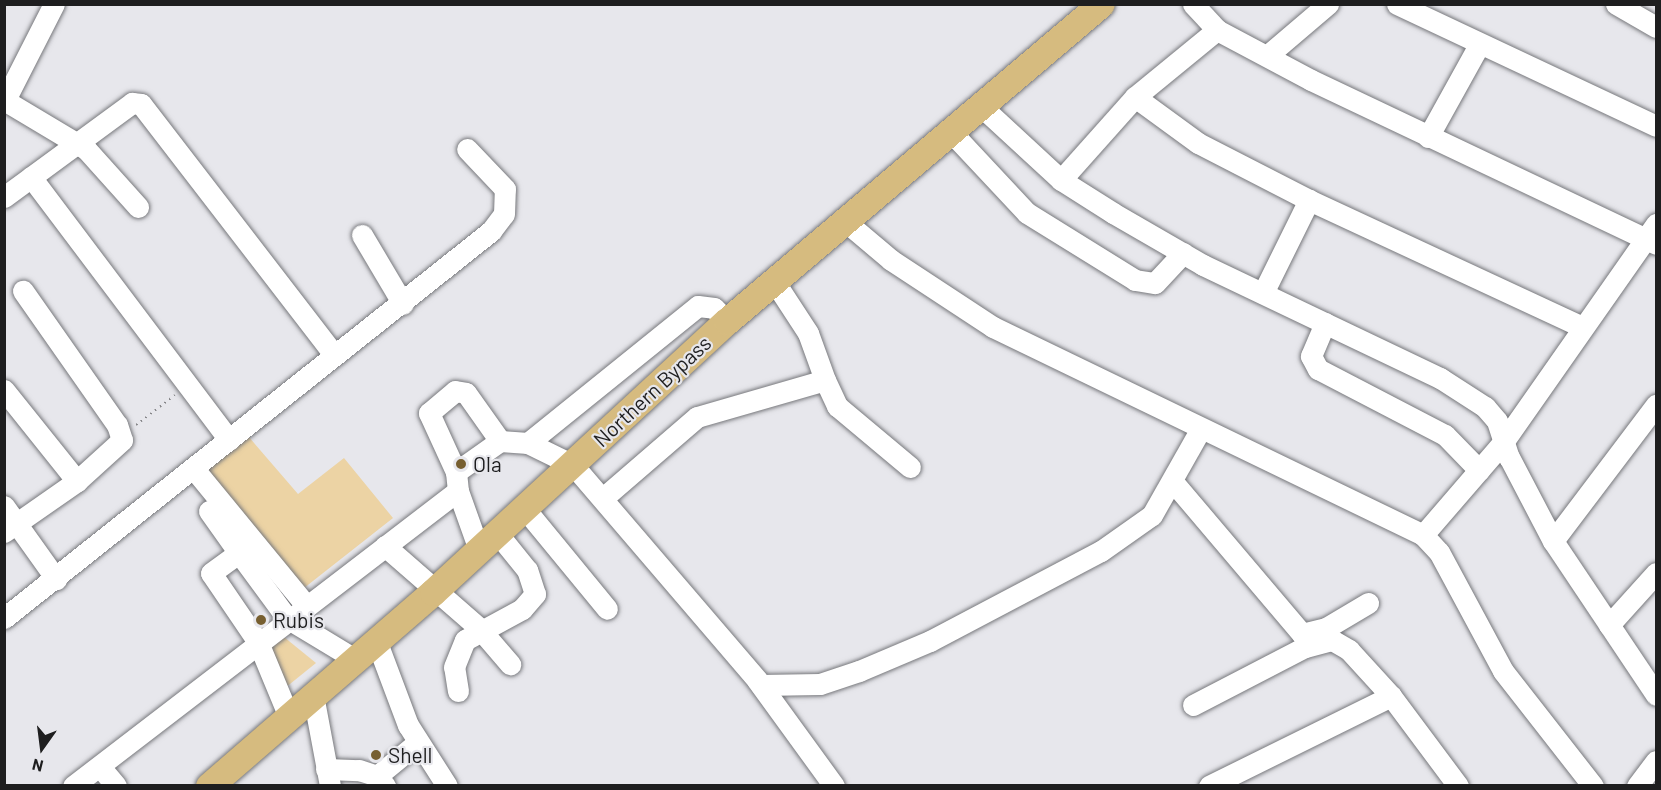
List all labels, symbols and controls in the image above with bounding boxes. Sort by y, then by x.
street label: Northern Bypass [588,330,716,452]
place label: Ola [473,451,502,477]
marker: Ola [454,457,468,471]
place label: Rubis [273,607,324,633]
marker: Rubis [254,613,268,627]
north arrow [12,718,72,778]
place label: Shell [388,742,432,768]
marker: Shell [369,748,383,762]
text: N [30,755,45,776]

